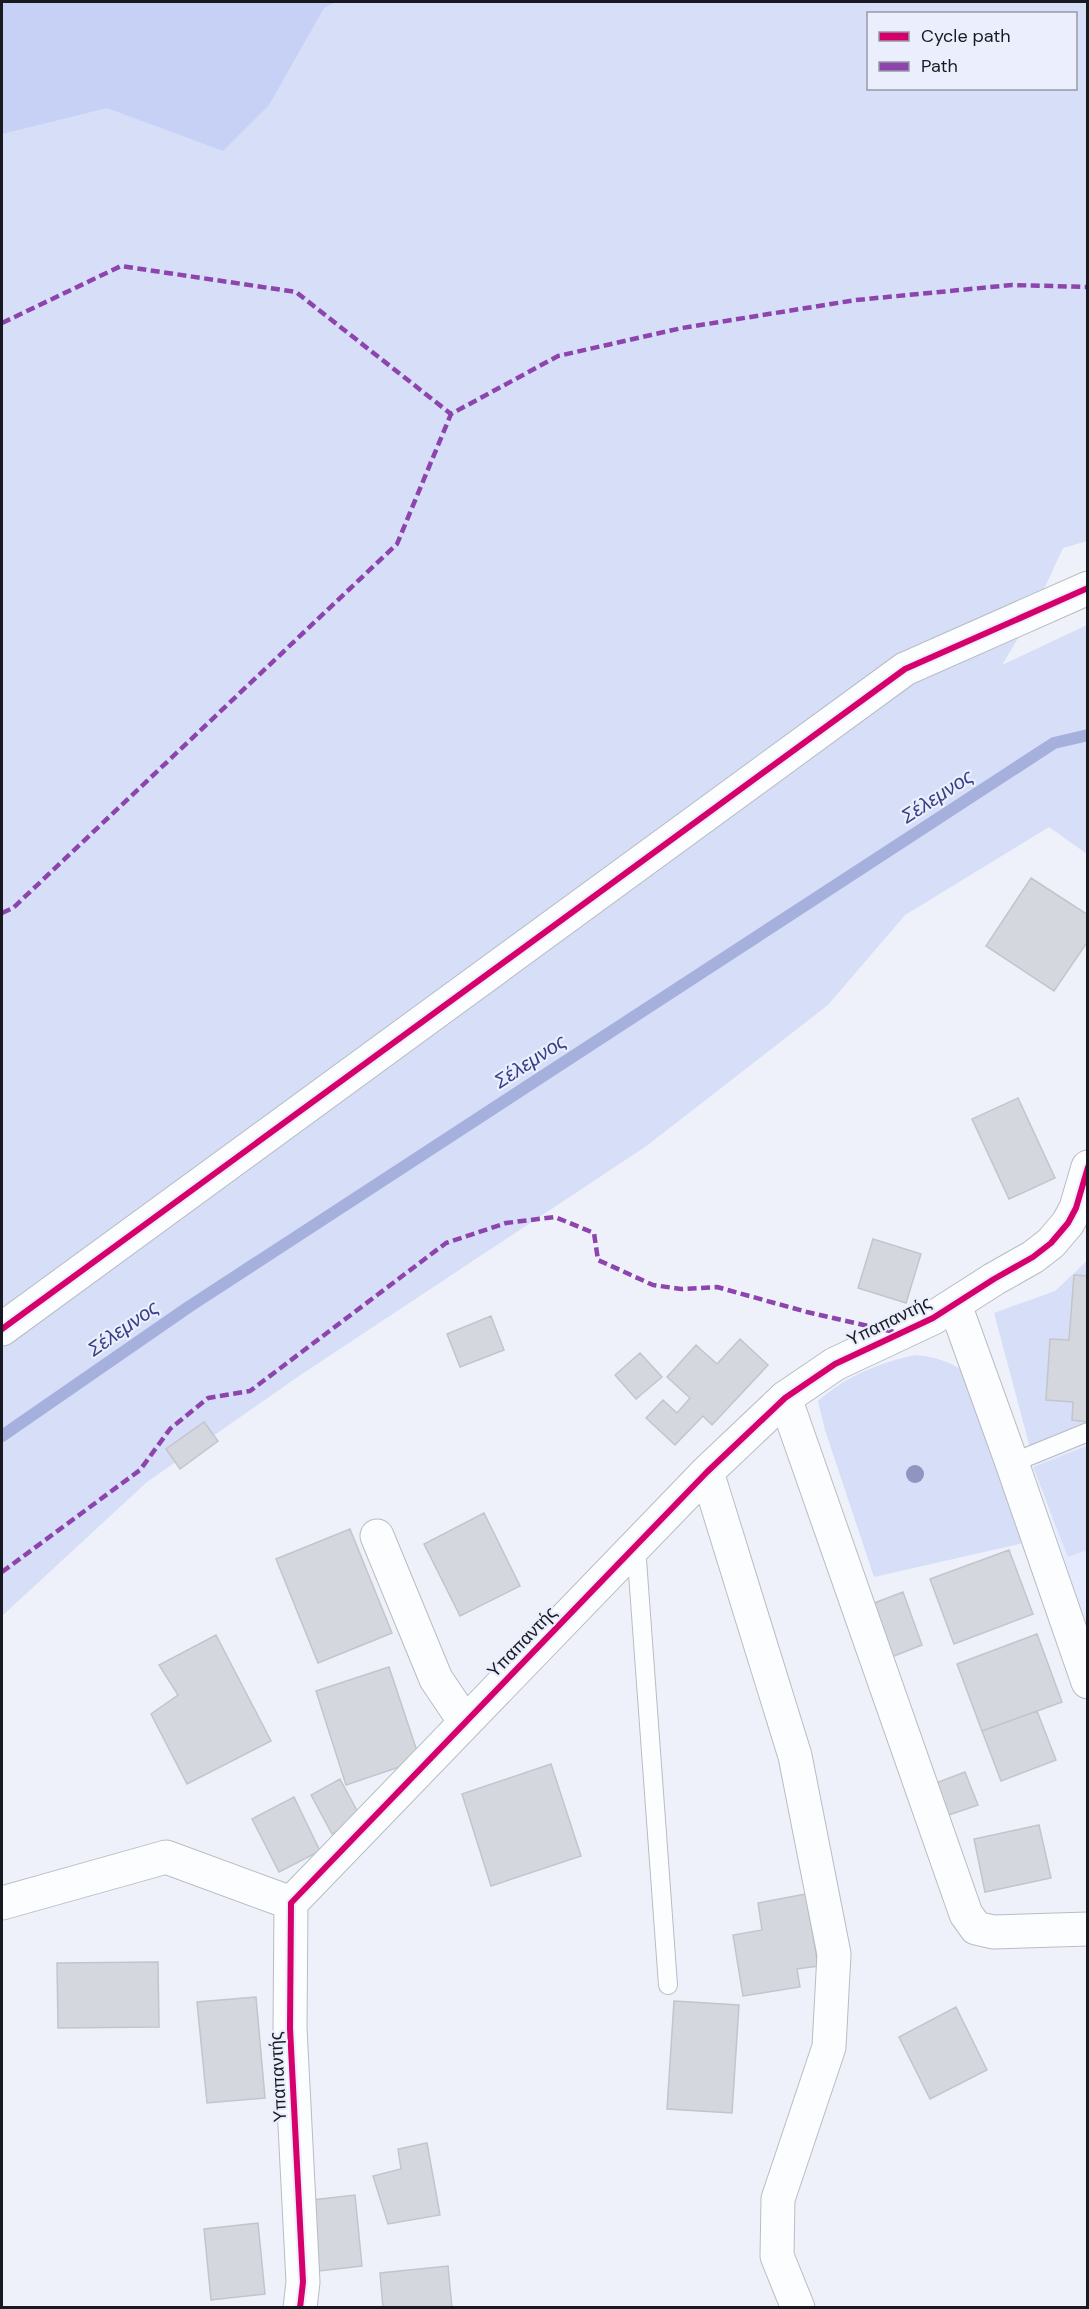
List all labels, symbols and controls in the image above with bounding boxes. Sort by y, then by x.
legend [867,12,1077,90]
text: Cycle path [921,24,1011,48]
text: Path [921,54,958,78]
water label: Σέλεμνος [895,763,978,830]
water label: Σέλεμνος [488,1028,571,1095]
street label: Υπαπαντής [843,1290,935,1352]
water label: Σέλεμνος [81,1294,164,1363]
street label: Υπαπαντής [482,1601,562,1683]
street label: Υπαπαντής [264,2031,292,2123]

